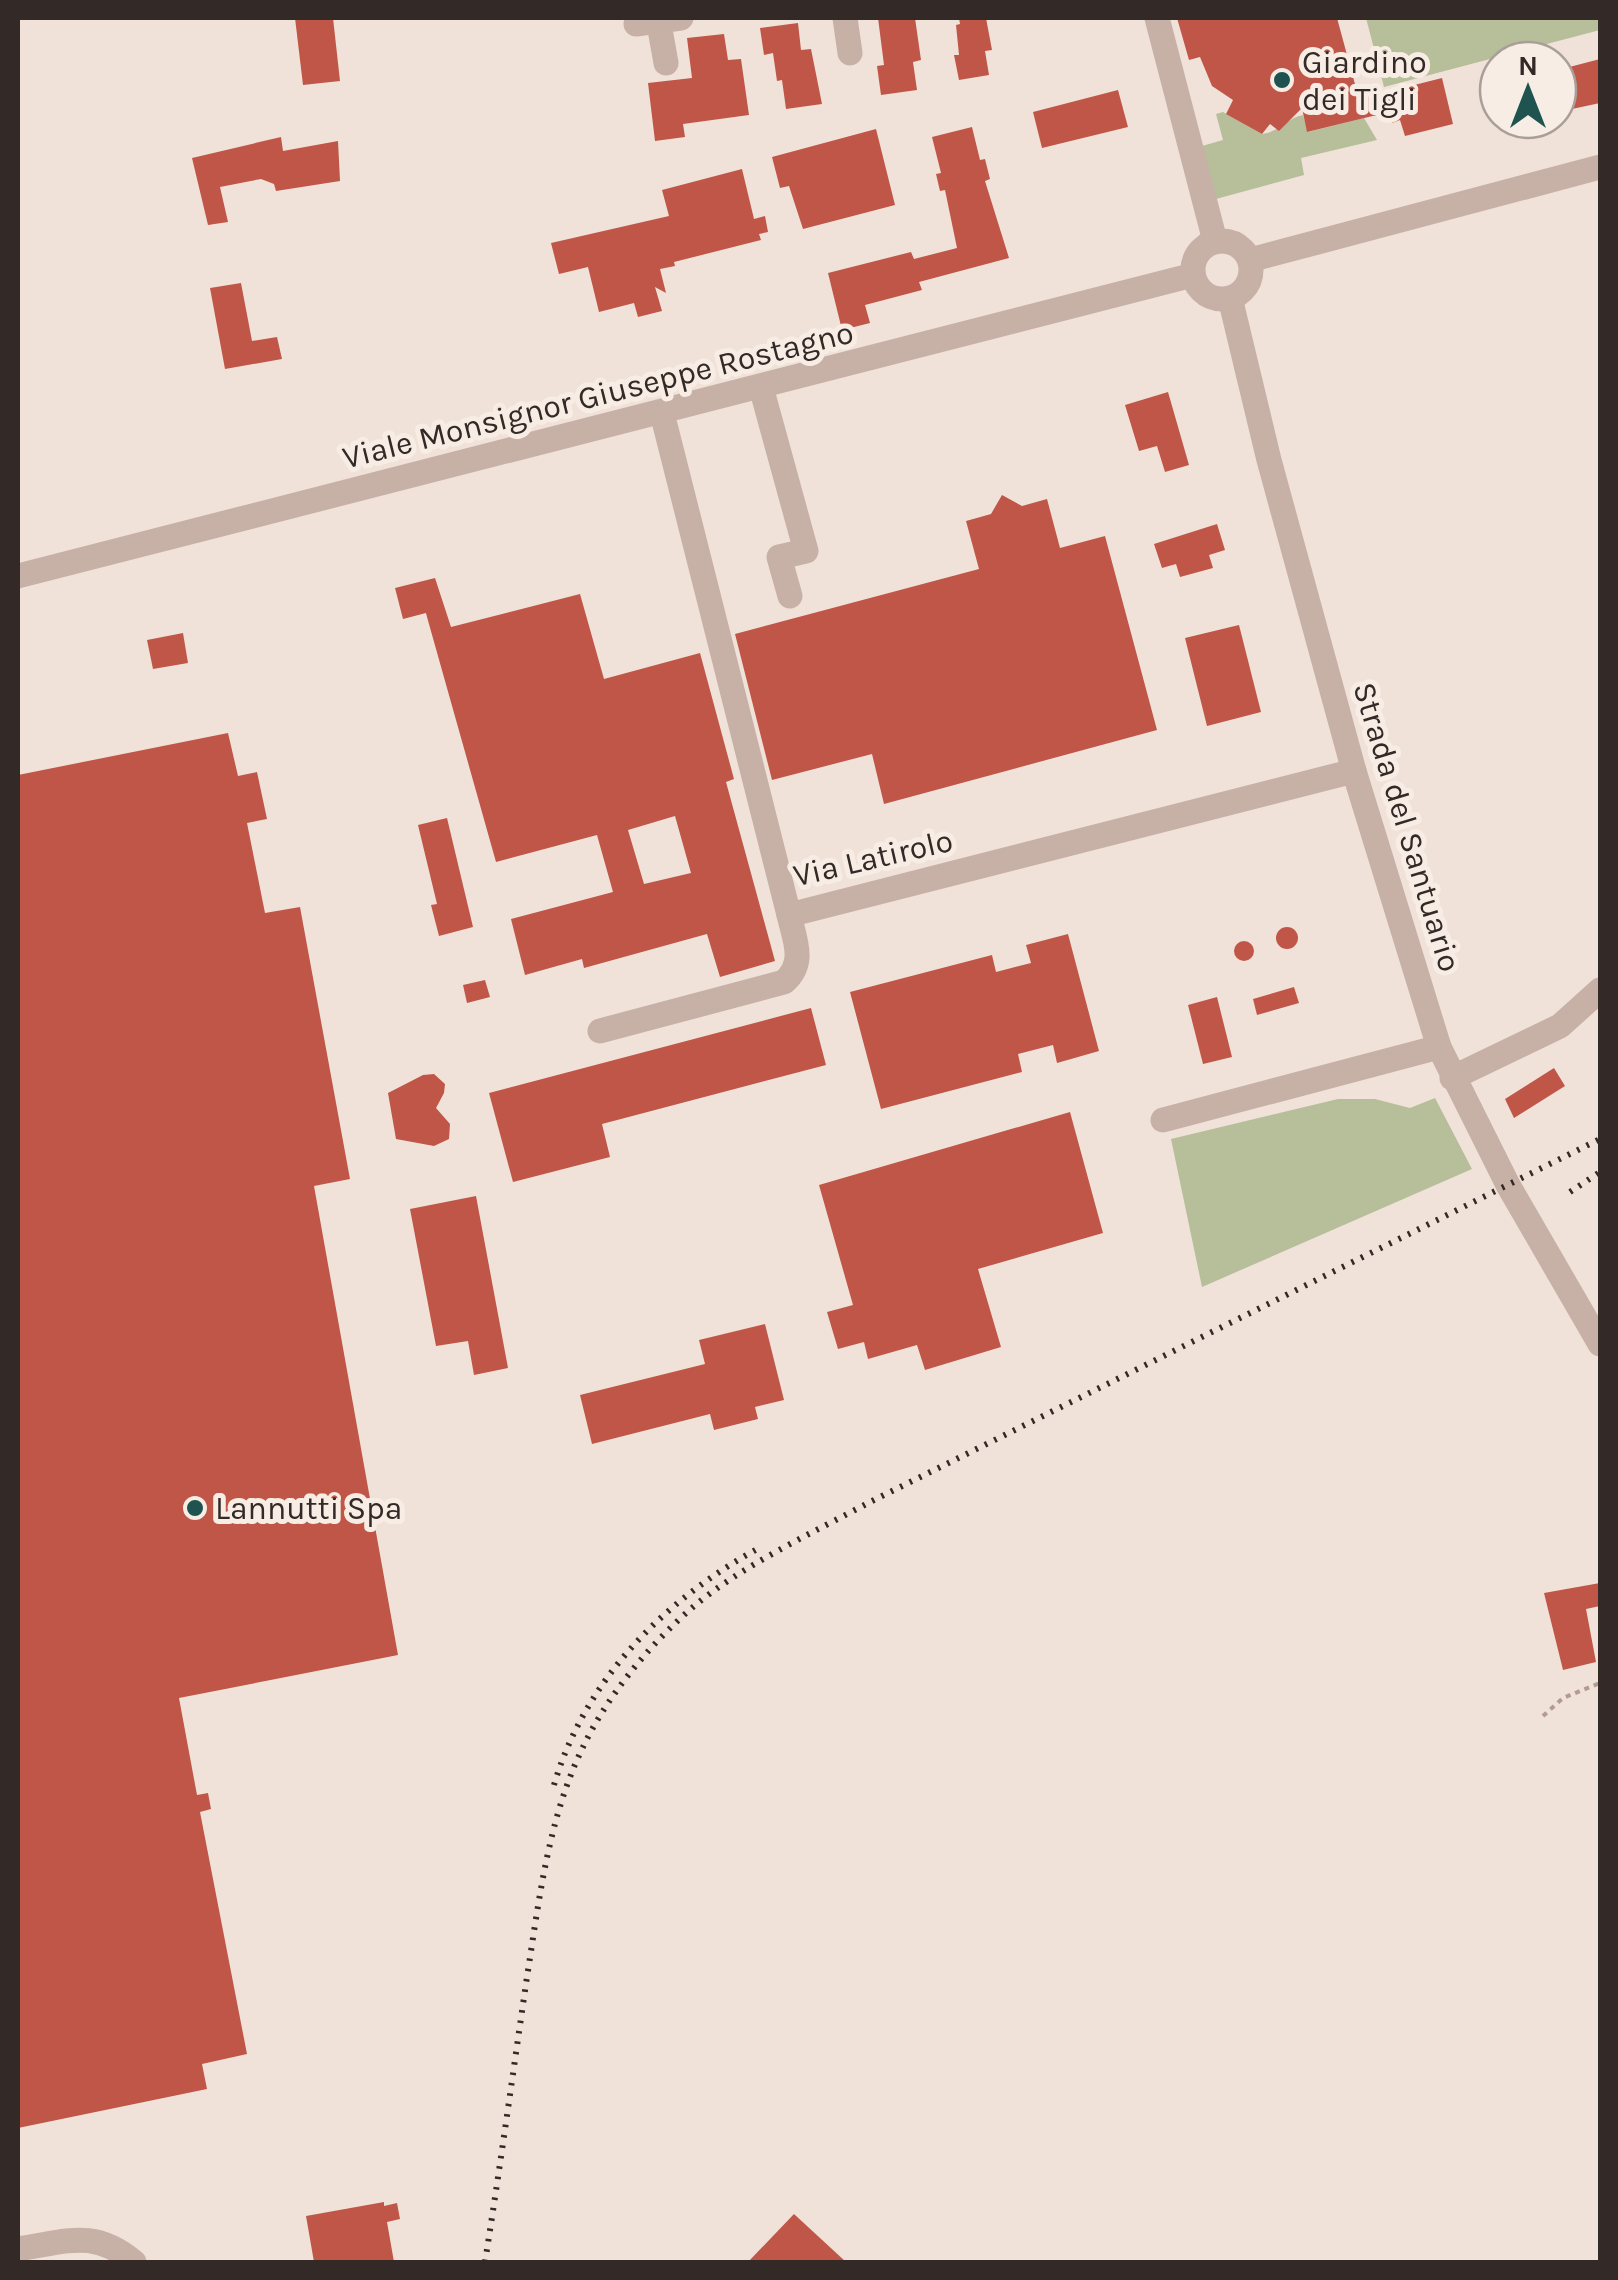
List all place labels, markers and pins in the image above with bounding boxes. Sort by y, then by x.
place label: Giardino dei Tigli [1302,44,1427,118]
marker: Giardino dei Tigli [1271,69,1293,91]
place label: Lannutti Spa [215,1490,402,1527]
marker: Lannutti Spa [184,1497,206,1519]

